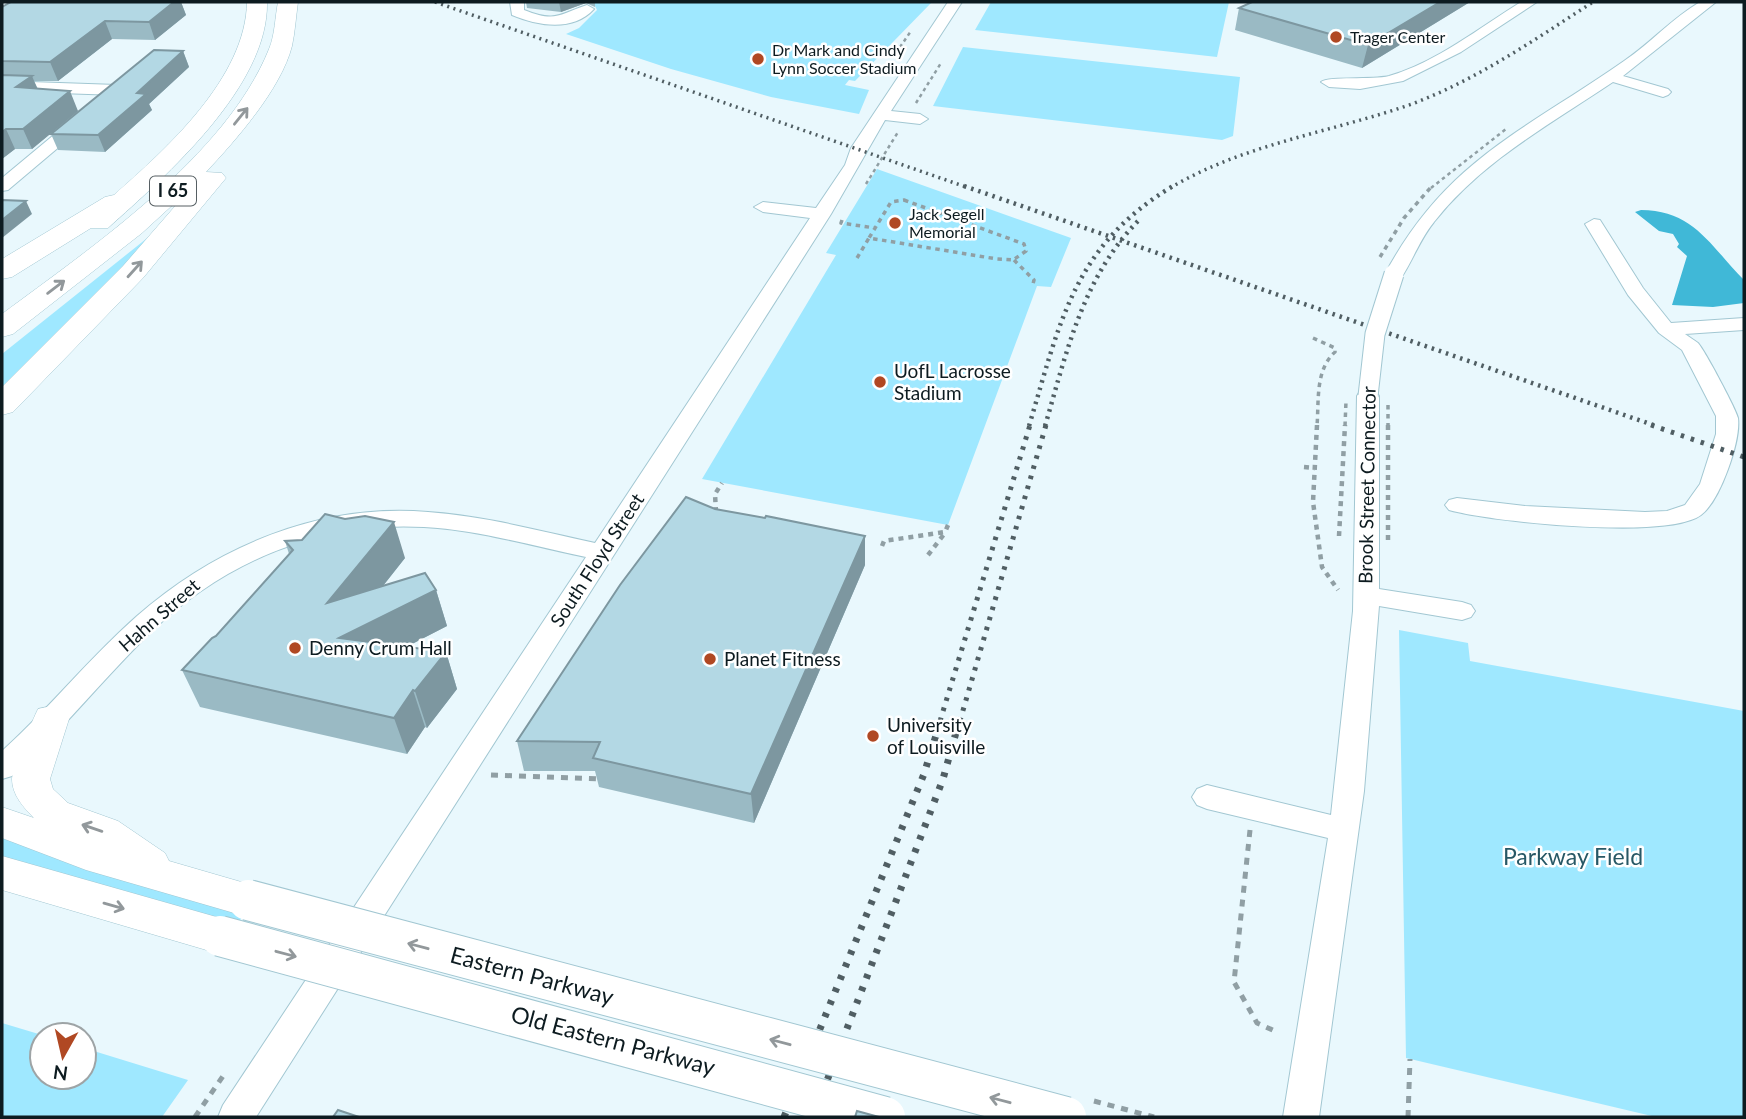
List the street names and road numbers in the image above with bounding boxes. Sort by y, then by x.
road number: I 65 [150,176,196,206]
street label: Brook Street Connector [1353,386,1380,584]
street label: South Floyd Street [545,489,648,631]
street label: Hahn Street [113,573,204,656]
street label: Eastern Parkway [448,940,617,1010]
street label: Old Eastern Parkway [508,999,719,1081]

